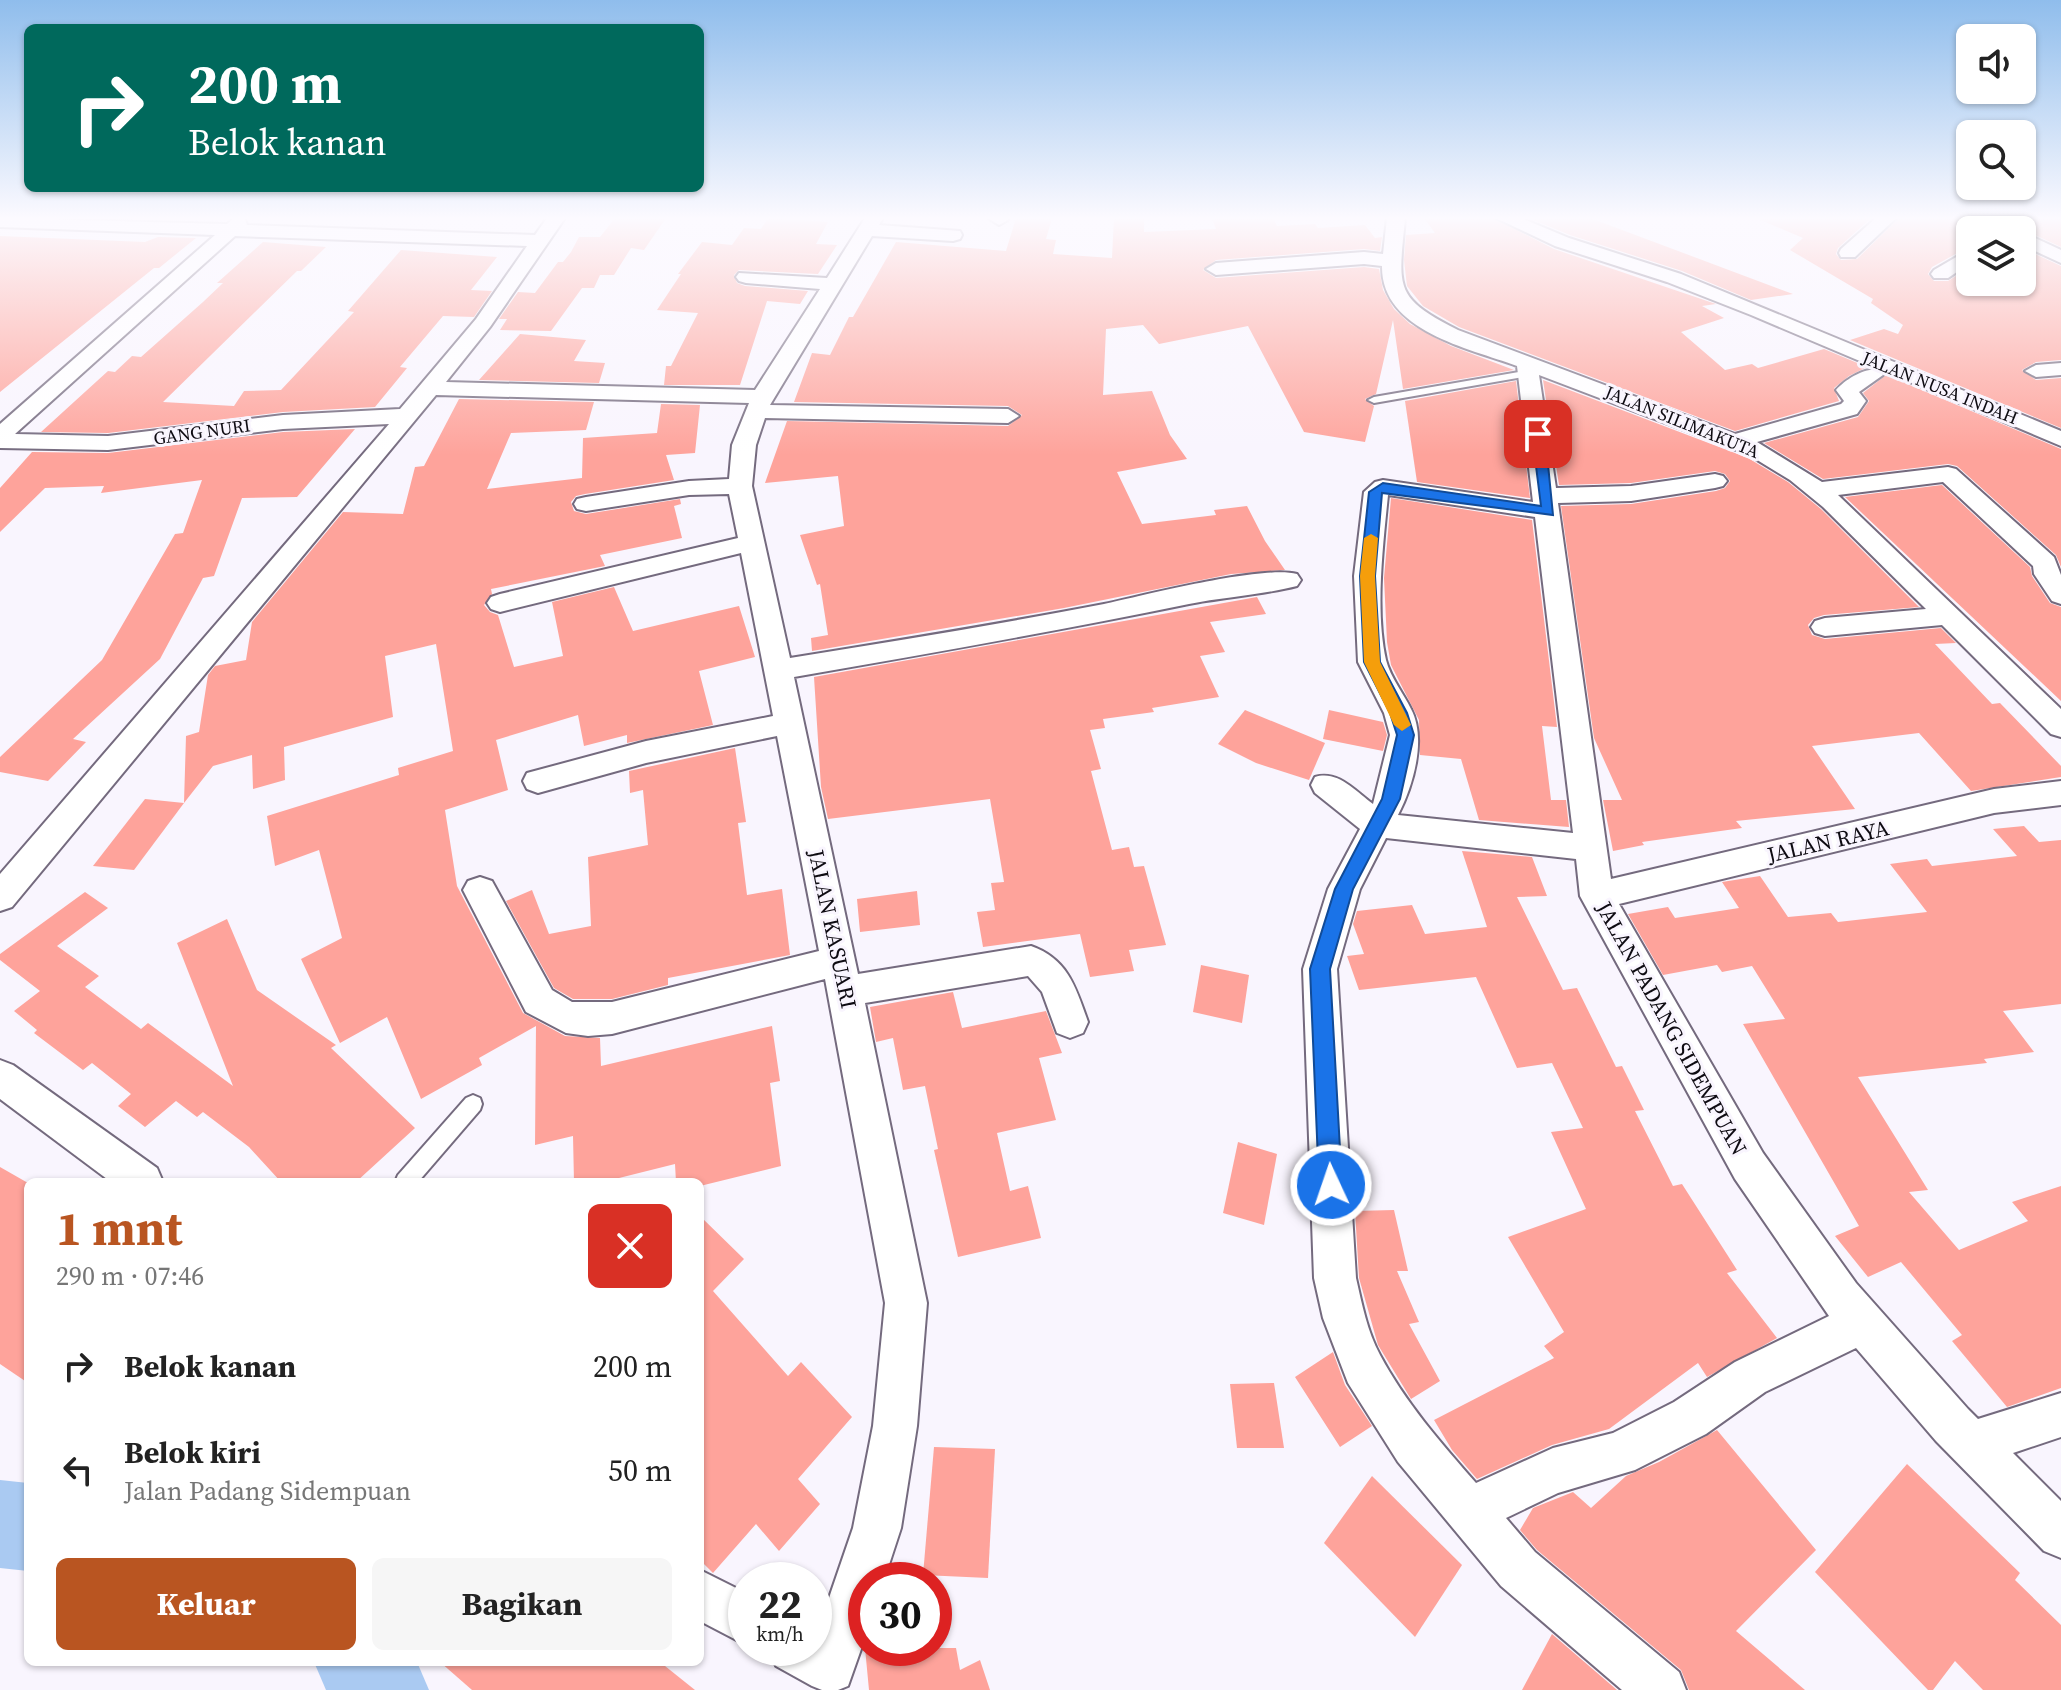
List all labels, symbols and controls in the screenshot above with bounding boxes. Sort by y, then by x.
map controls [1956,24,2036,296]
button: sound [1956,24,2036,104]
text: 200 m [188,45,342,122]
icon: right [56,56,160,160]
text: Belok kanan [188,118,386,167]
button: search [1956,120,2036,200]
button: layers [1956,216,2036,296]
street label: JALAN NUSA INDAH [1858,345,2022,430]
street label: JALAN SILIMAKUTA [1600,379,1763,464]
pin [1504,400,1572,468]
street label: GANG NURI [152,412,252,451]
icon: arrive [1516,412,1560,456]
street label: JALAN RAYA [1763,812,1892,870]
street label: JALAN KASUARI [801,846,864,1011]
street label: JALAN PADANG SIDEMPUAN [1589,895,1754,1160]
position arrow [1289,1143,1373,1227]
text: 1 mnt [56,1195,182,1261]
button: close [588,1204,672,1288]
text: 290 m · 07:46 [56,1258,204,1294]
icon: right [56,1344,100,1388]
text: Belok kanan [124,1346,296,1387]
text: 200 m [593,1346,672,1387]
text: Belok kiri [124,1432,261,1473]
icon: left [56,1448,100,1492]
text: 50 m [608,1450,672,1491]
text: Jalan Padang Sidempuan [124,1473,411,1509]
button: Keluar [56,1558,356,1650]
button: Bagikan [372,1558,672,1650]
speed limit sign: 30 [848,1562,952,1666]
text: 22 [758,1577,802,1631]
text: km/h [756,1620,804,1648]

